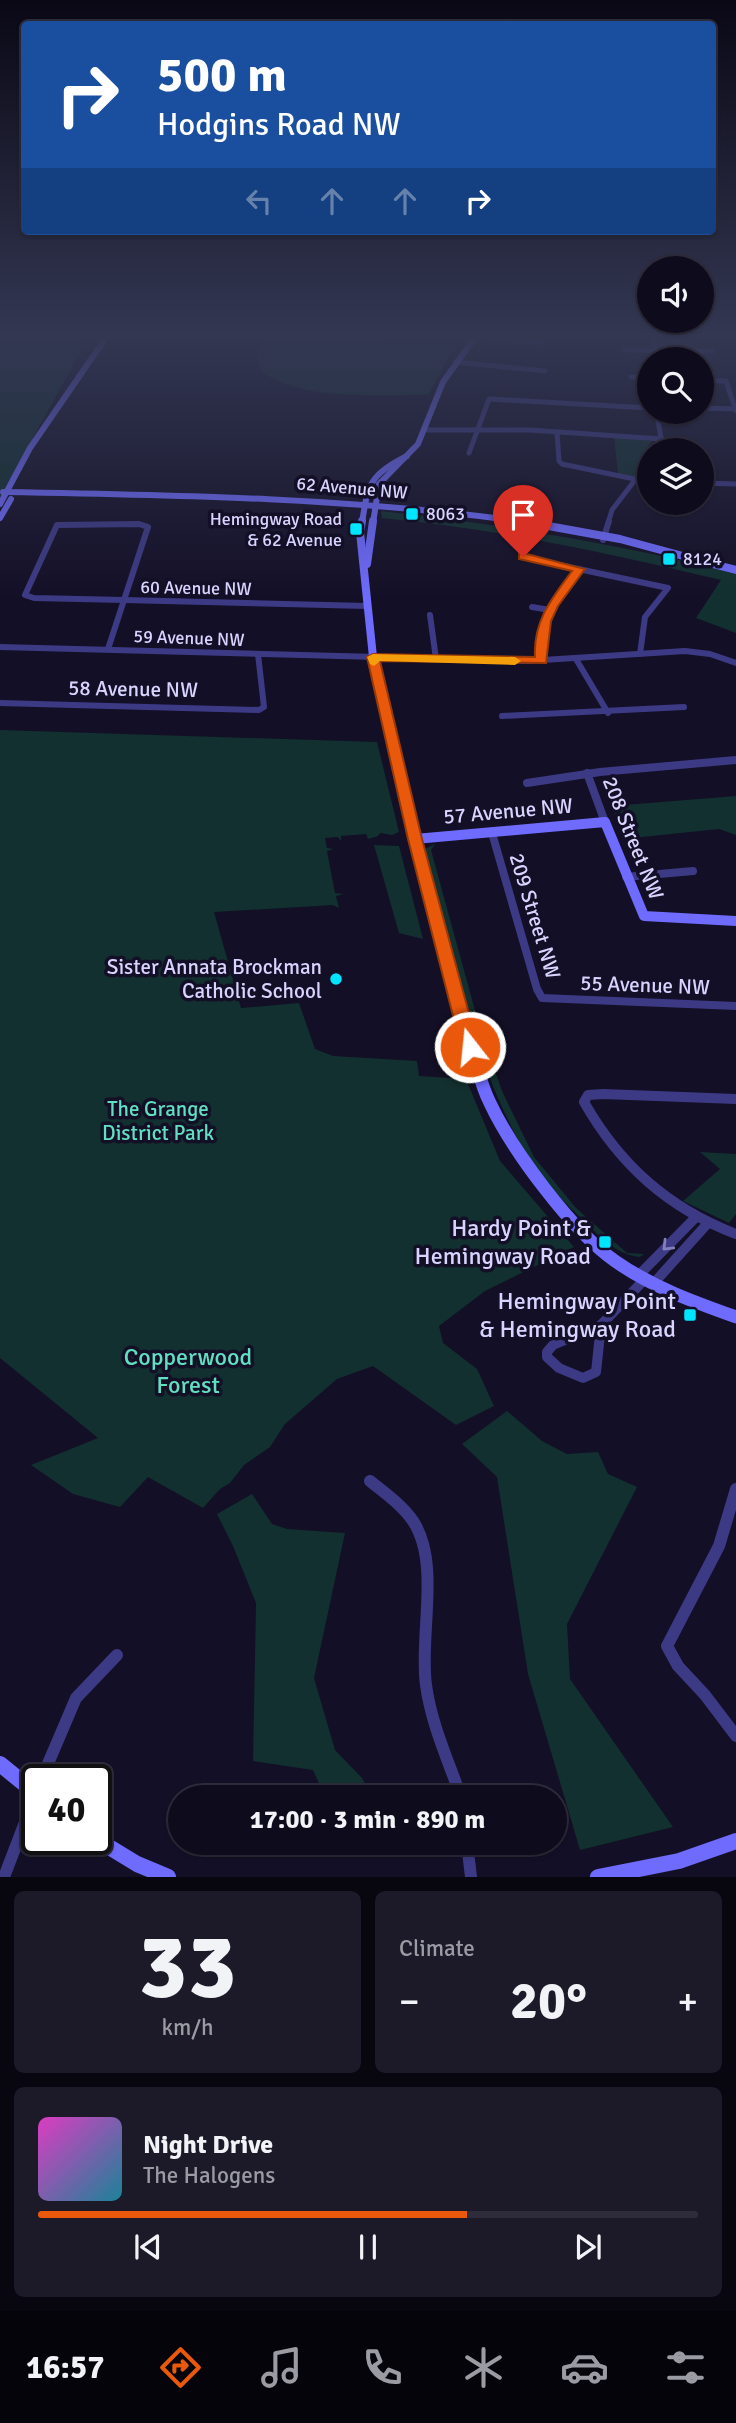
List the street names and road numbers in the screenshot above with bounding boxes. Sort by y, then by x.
street label: 62 Avenue NW [296,472,408,504]
street label: 60 Avenue NW [140,576,252,600]
street label: 59 Avenue NW [133,625,245,651]
street label: 58 Avenue NW [68,675,198,703]
street label: 208 Street NW [597,773,669,903]
street label: 57 Avenue NW [442,792,574,830]
street label: 209 Street NW [504,850,566,982]
street label: 55 Avenue NW [580,970,710,1000]

